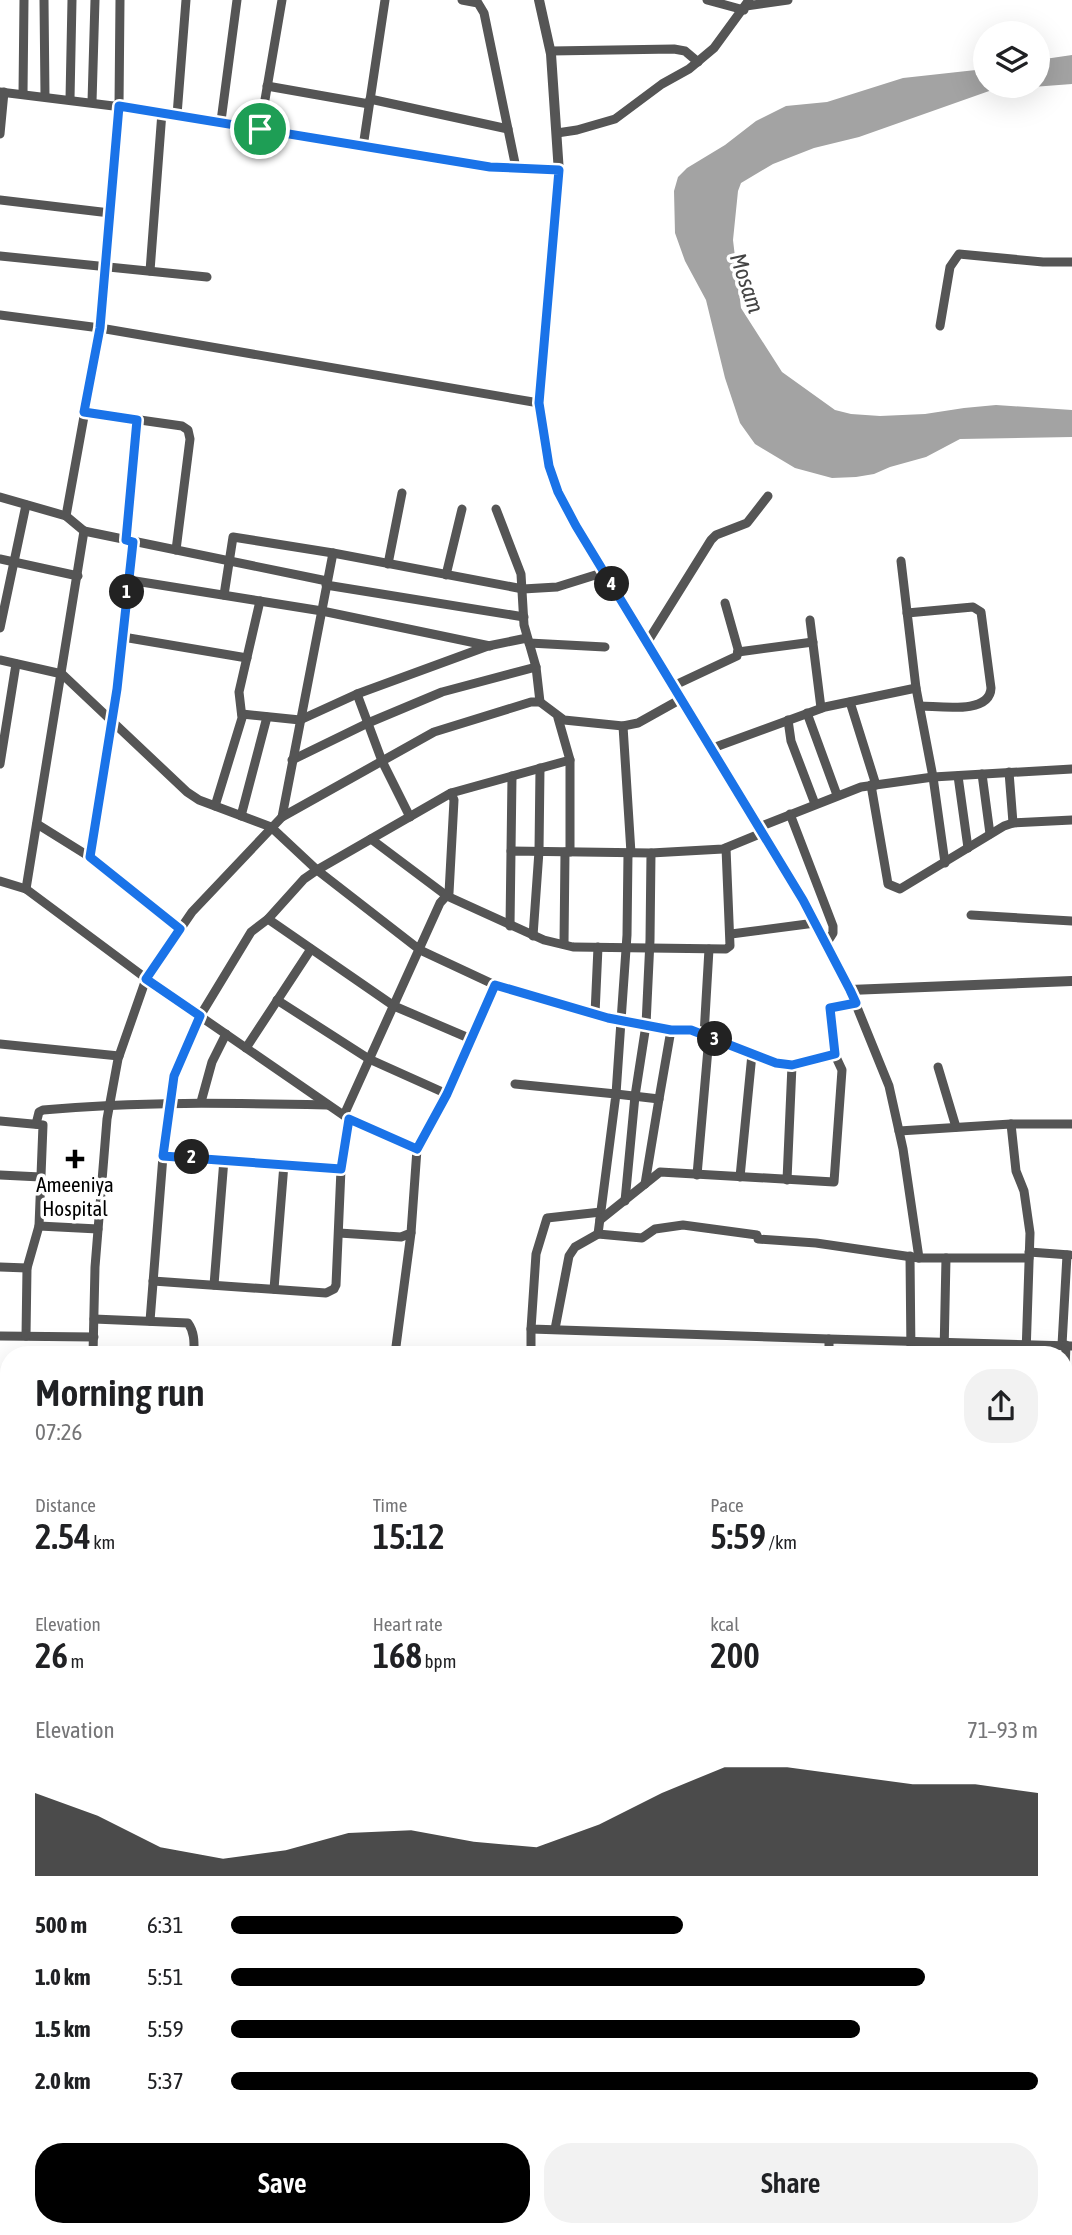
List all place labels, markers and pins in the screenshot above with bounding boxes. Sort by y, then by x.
pin [230,99,290,159]
pin: 4 [594,566,630,602]
pin: 1 [110,574,144,610]
pin: 3 [698,1021,732,1056]
pin: 2 [174,1140,210,1174]
marker: Ameeniya Hospital [65,1149,85,1169]
place label: Ameeniya Hospital [36,1172,114,1220]

